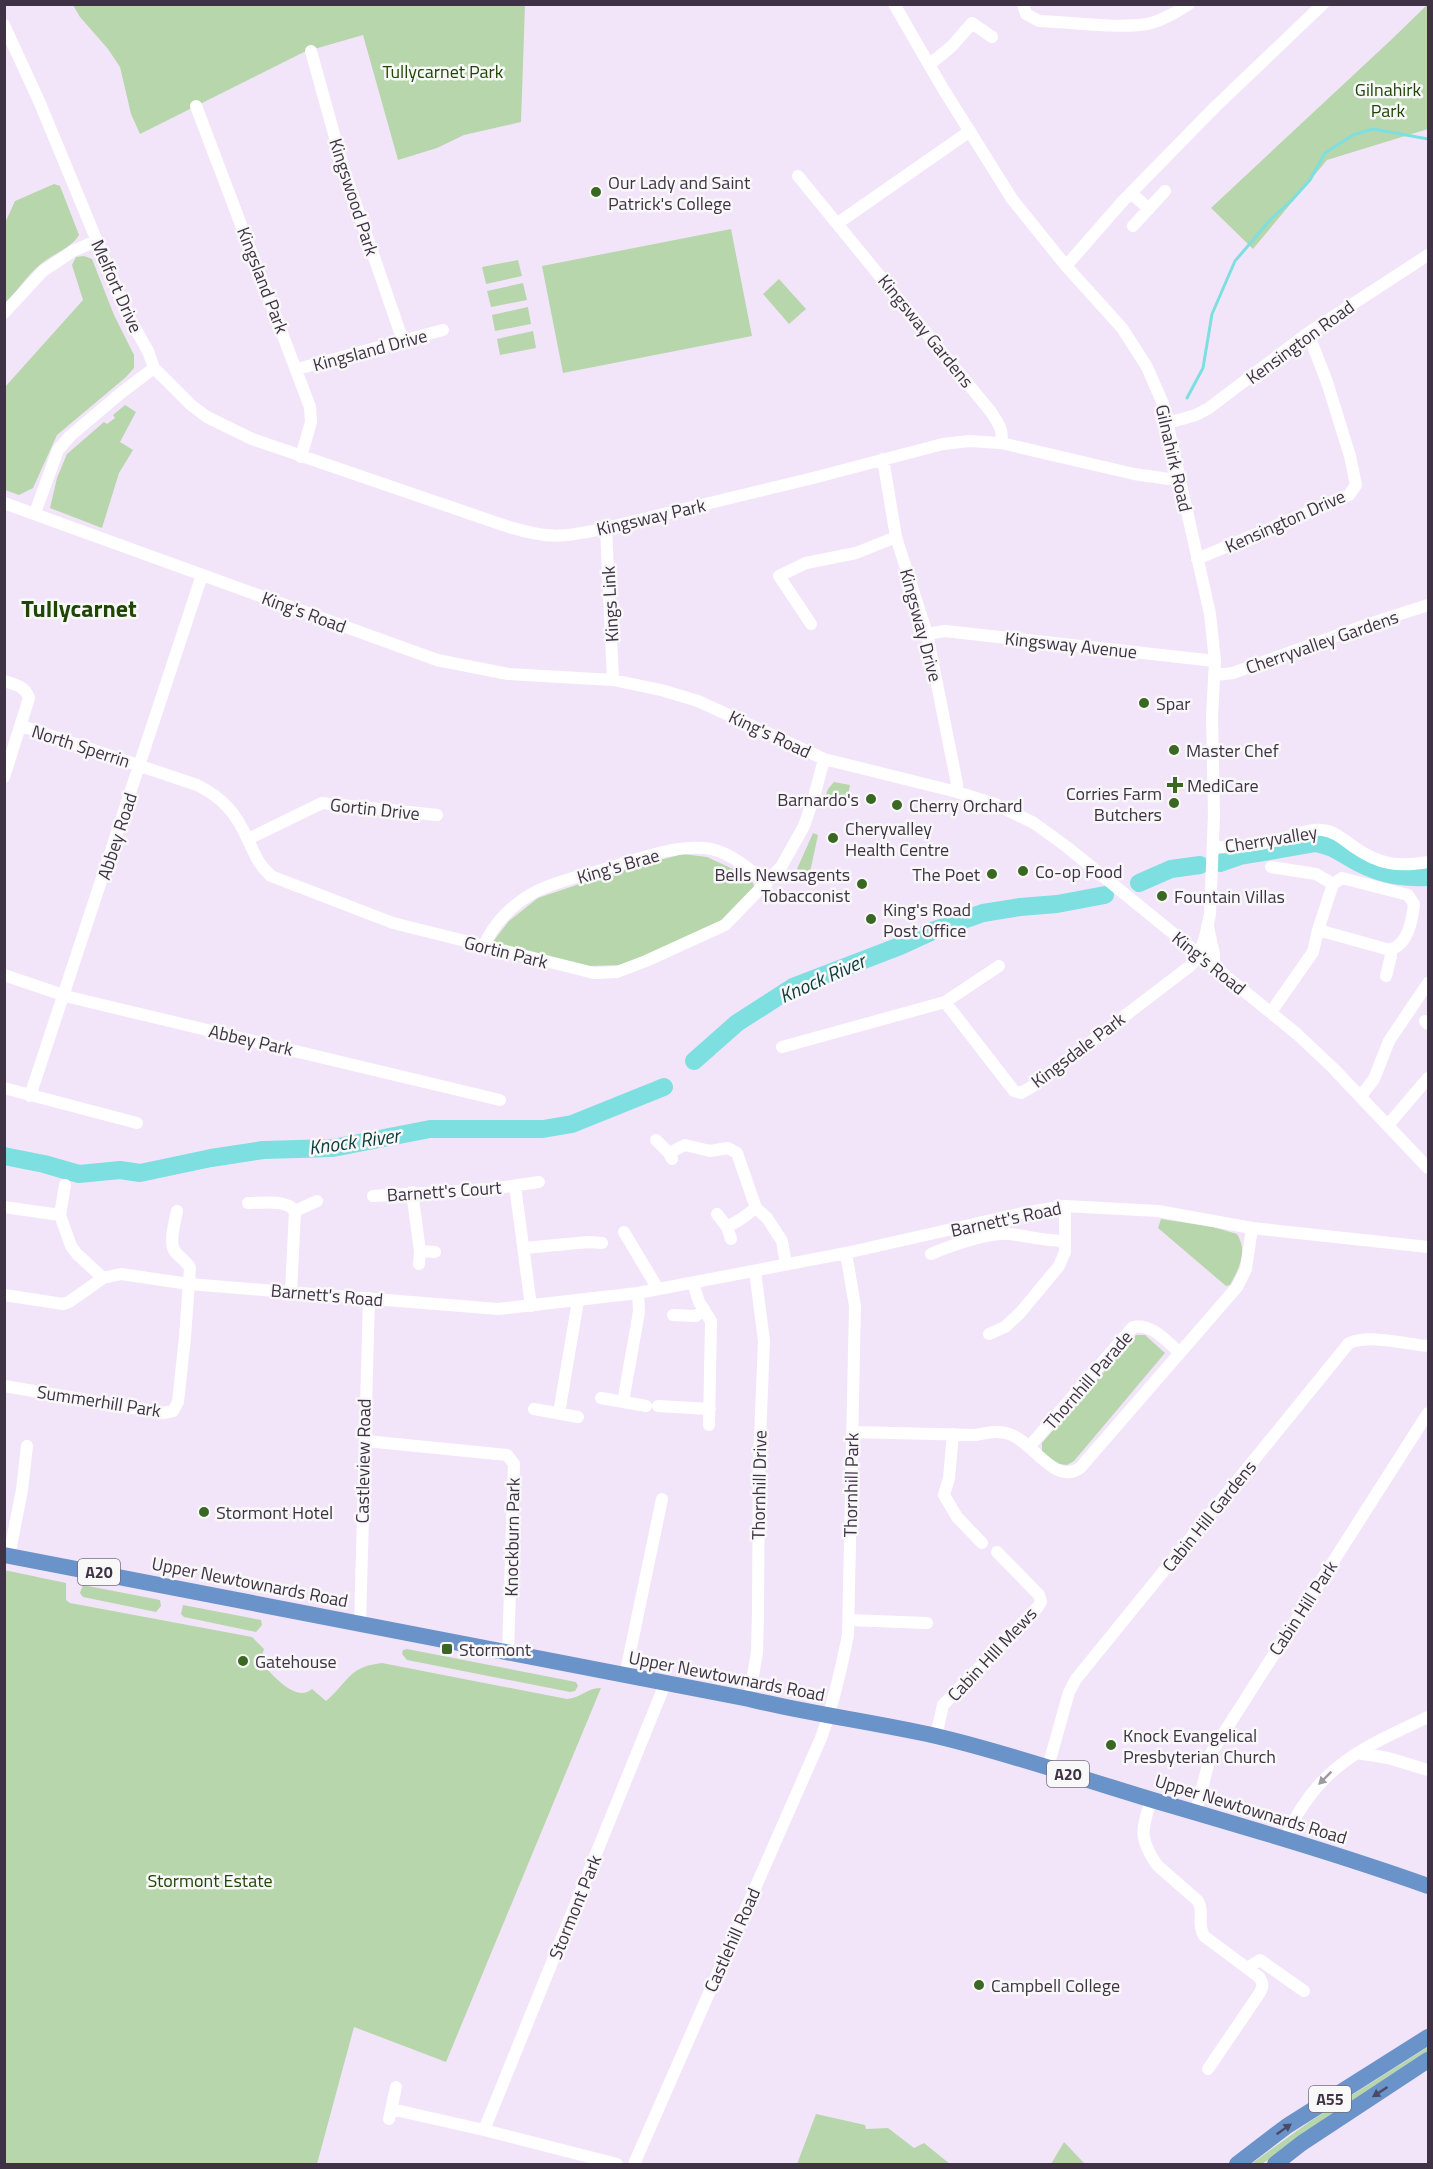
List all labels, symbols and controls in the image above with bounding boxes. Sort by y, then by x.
park label: Tullycarnet Park [383,58,504,85]
park label: Gilnahirk Park [1355,76,1422,124]
street label: Kingswood Park [322,135,386,260]
place label: Our Lady and Saint Patrick's College [608,169,751,217]
marker: Our Lady and Saint Patrick's College [589,185,603,199]
street label: Kingsland Park [230,223,296,338]
street label: Melfort Drive [84,235,150,337]
street label: Kingsway Gardens [872,268,980,394]
street label: Kensington Road [1240,293,1360,391]
street label: Kingsland Drive [310,322,430,378]
street label: Gilnahirk Road [1149,402,1199,514]
street label: Kensington Drive [1221,482,1349,560]
street label: Kingsway Park [594,491,709,543]
street label: Kings Link [595,565,625,643]
street label: Kingsway Drive [893,565,949,685]
street label: King's Road [258,584,350,640]
district label: Tullycarnet [21,590,137,626]
street label: Cherryvalley Gardens [1242,603,1402,681]
street label: Kingsway Avenue [1003,625,1139,665]
place label: Spar [1156,690,1191,717]
marker: Spar [1137,696,1151,710]
street label: King's Road [724,703,816,765]
street label: North Sperrin [28,717,134,775]
place label: Master Chef [1186,737,1279,764]
marker: Master Chef [1167,743,1181,757]
place label: MediCare [1187,772,1259,799]
marker: MediCare [1168,778,1182,792]
place label: Corries Farm Butchers [1066,780,1162,828]
place label: Barnardo's [777,786,859,813]
street label: Abbey Road [90,789,144,883]
street label: Gortin Drive [329,791,421,827]
marker: Barnardo's [864,792,878,806]
place label: Cherry Orchard [909,792,1023,819]
marker: Corries Farm Butchers [1167,796,1181,810]
marker: Cherry Orchard [890,798,904,812]
place label: Cheryvalley Health Centre [845,815,949,863]
street label: Cherryvalley [1223,818,1319,860]
marker: Cheryvalley Health Centre [826,831,840,845]
street label: King's Brae [574,841,662,891]
place label: Co-op Food [1035,858,1123,885]
place label: Bells Newsagents Tobacconist [714,861,851,909]
place label: The Poet [912,861,981,888]
marker: Co-op Food [1016,864,1030,878]
marker: The Poet [985,867,999,881]
marker: Bells Newsagents Tobacconist [855,877,869,891]
place label: Fountain Villas [1174,883,1285,910]
marker: Fountain Villas [1155,889,1169,903]
place label: King's Road Post Office [883,896,971,944]
marker: King's Road Post Office [864,912,878,926]
street label: King's Road [1166,925,1252,1001]
street label: Gortin Park [461,929,551,975]
water label: Knock River [774,944,873,1011]
street label: Kingsdale Park [1025,1005,1131,1094]
street label: Abbey Park [206,1017,296,1063]
water label: Knock River [307,1119,404,1163]
street label: Barnett's Court [386,1173,503,1208]
street label: Barnett's Road [948,1194,1064,1244]
street label: Barnett's Road [270,1277,384,1313]
street label: Thornhill Parade [1037,1324,1139,1436]
street label: Summerhill Park [35,1378,163,1424]
street label: Castleview Road [348,1398,378,1524]
street label: Thornhill Drive [745,1430,773,1540]
street label: Thornhill Park [837,1432,865,1538]
street label: Cabin Hill Gardens [1155,1454,1263,1578]
street label: Knockburn Park [497,1477,527,1597]
place label: Stormont Hotel [216,1499,333,1526]
marker: Stormont Hotel [197,1505,211,1519]
street label: Upper Newtownards Road [149,1550,351,1614]
street label: Cabin Hill Park [1262,1555,1344,1661]
road number: A20 [78,1559,120,1585]
street label: Cabin HIll Mews [941,1601,1043,1707]
place label: Stormont [459,1636,532,1663]
marker: Stormont [440,1642,454,1656]
street label: Upper Newtownards Road [626,1644,828,1708]
place label: Gatehouse [255,1648,337,1675]
marker: Gatehouse [236,1654,250,1668]
place label: Knock Evangelical Presbyterian Church [1123,1722,1276,1770]
marker: Knock Evangelical Presbyterian Church [1104,1738,1118,1752]
road number: A20 [1047,1761,1089,1787]
street label: Upper Newtownards Road [1152,1767,1350,1851]
one-way arrow [1318,1771,1332,1785]
street label: Stormont Park [542,1850,608,1963]
park label: Stormont Estate [147,1867,273,1894]
street label: Castlehill Road [697,1884,767,1996]
place label: Campbell College [991,1972,1120,1999]
marker: Campbell College [972,1978,986,1992]
road number: A55 [1309,2086,1351,2112]
one-way arrow [1372,2086,1388,2098]
one-way arrow [1275,2123,1291,2135]

